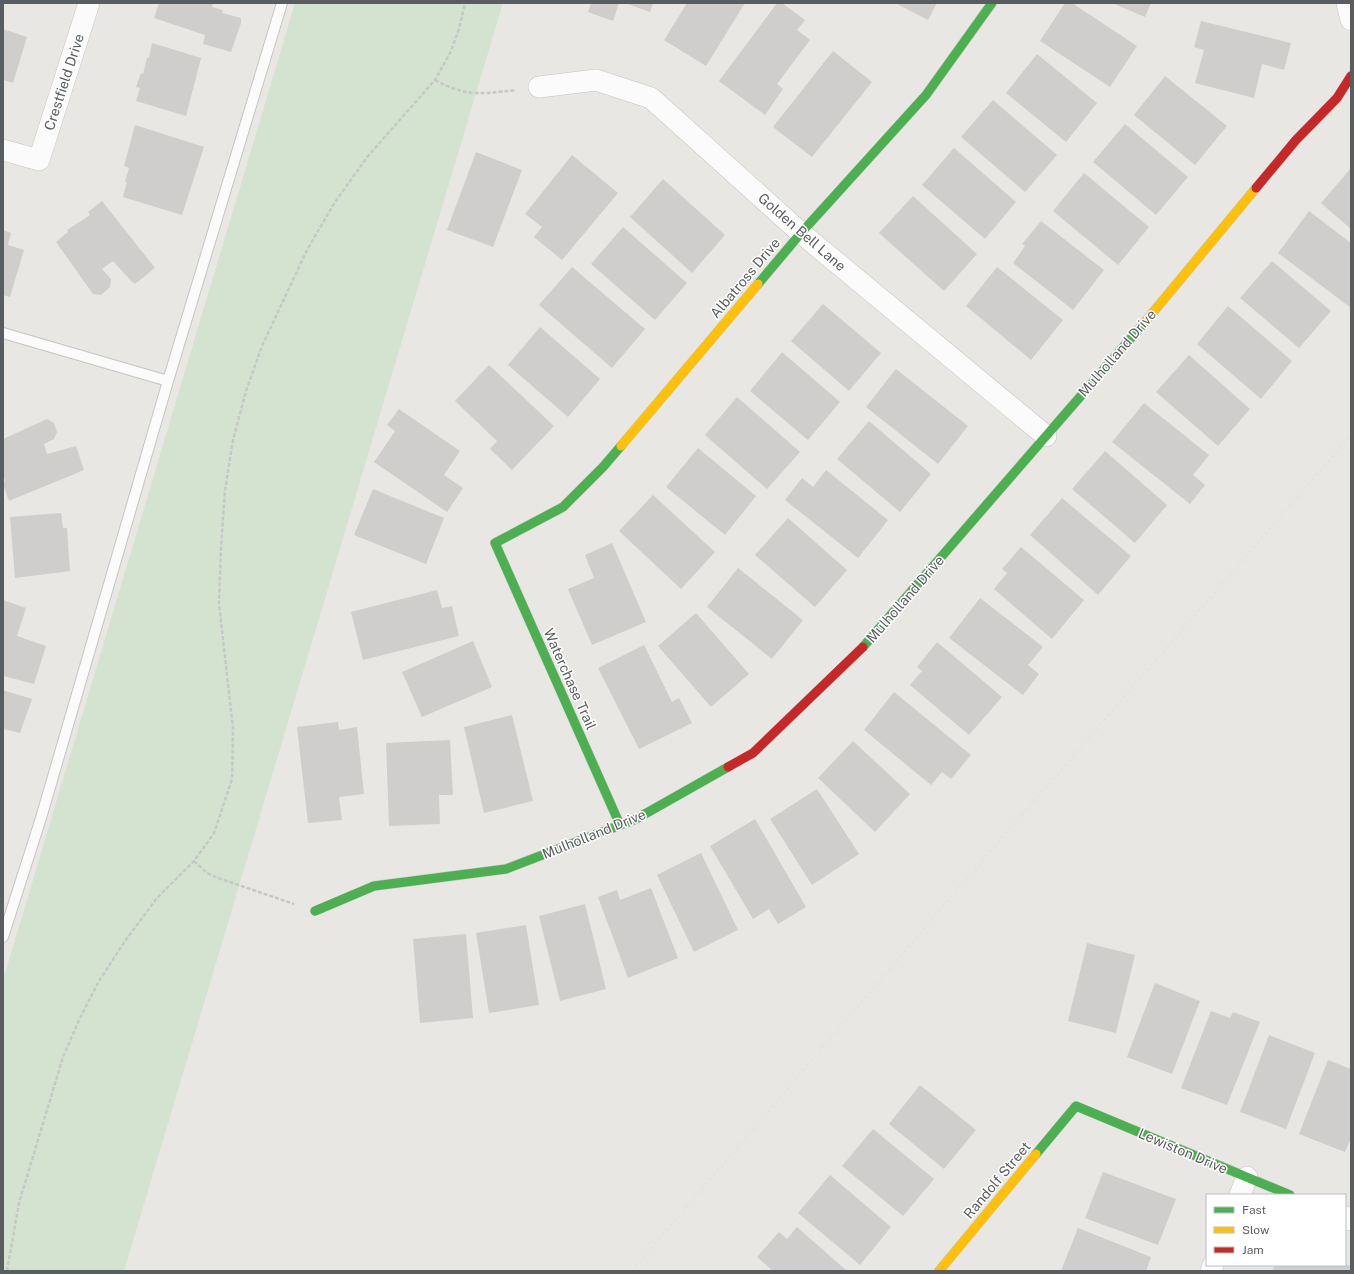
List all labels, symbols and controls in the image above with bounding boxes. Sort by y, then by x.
street label: Crestfield Drive [41,32,87,132]
street label: Golden Bell Lane [755,190,849,274]
street label: Albatross Drive [707,235,783,321]
street label: Mulholland Drive [1075,306,1159,400]
street label: Mulholland Drive [863,552,947,646]
street label: Waterchase Trail [541,626,599,732]
street label: Mulholland Drive [540,806,648,862]
street label: Lewiston Drive [1136,1125,1230,1177]
street label: Randolf Street [960,1138,1034,1222]
legend [1206,1194,1346,1266]
text: Fast [1242,1203,1267,1217]
text: Slow [1242,1223,1270,1237]
text: Jam [1242,1243,1264,1257]

